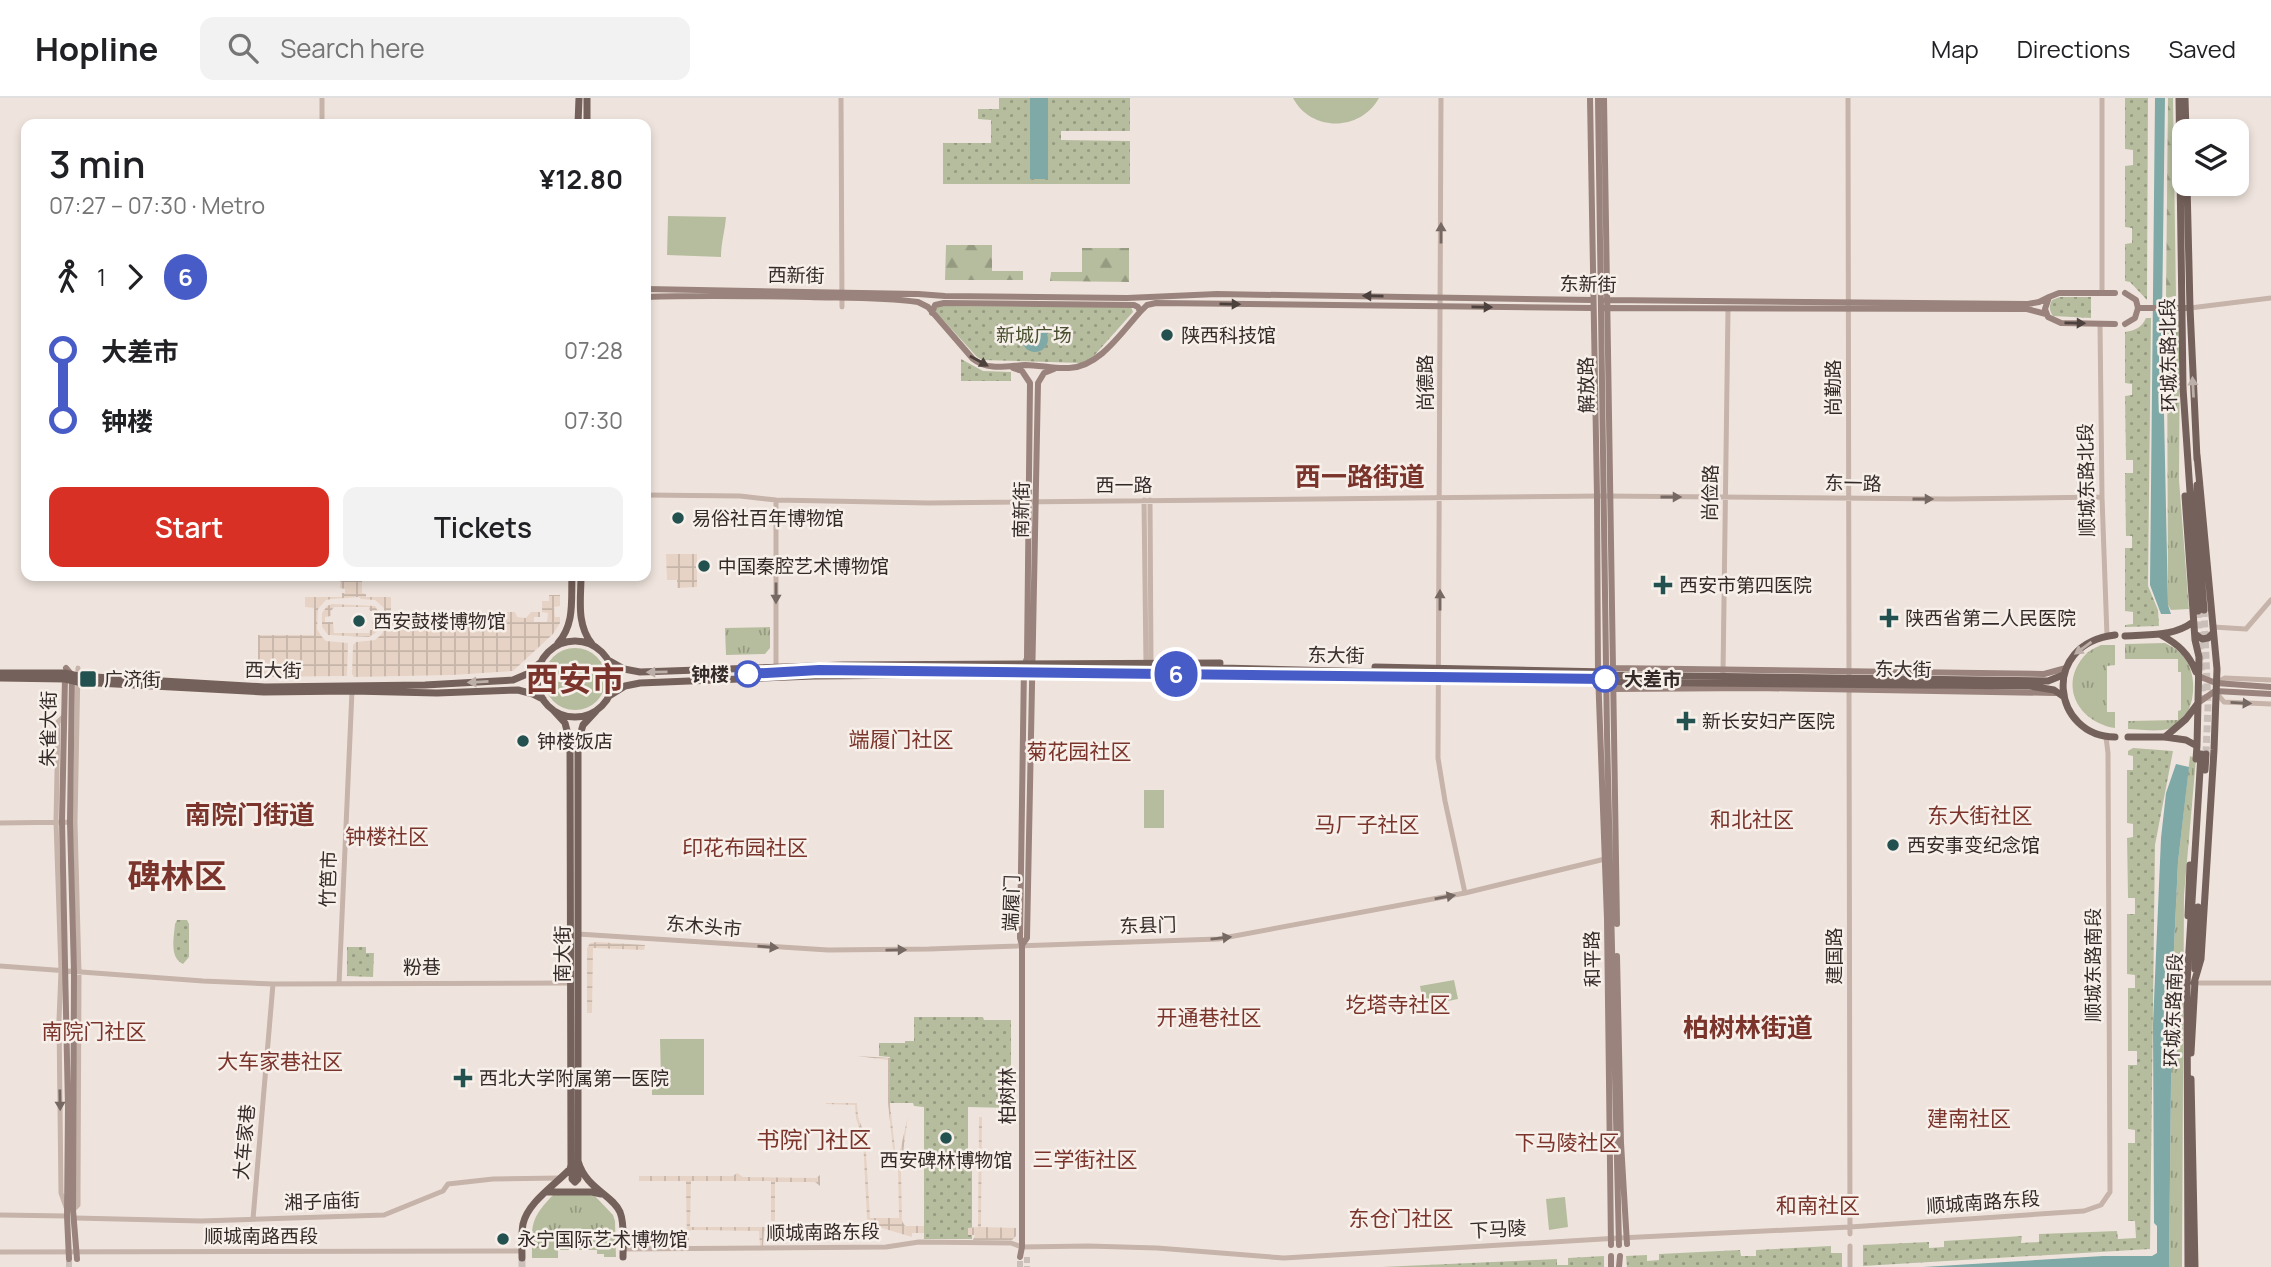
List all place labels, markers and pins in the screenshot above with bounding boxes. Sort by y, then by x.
place label: 陕西科技馆 [1181,322,1276,348]
marker: 陕西科技馆 [1159,327,1175,343]
place label: 易俗社百年博物馆 [692,505,844,531]
marker: 易俗社百年博物馆 [670,510,686,526]
place label: 中国秦腔艺术博物馆 [718,553,889,579]
marker: 中国秦腔艺术博物馆 [696,558,712,574]
place label: 西安市第四医院 [1679,572,1812,598]
marker: 西安市第四医院 [1653,575,1673,595]
place label: 陕西省第二人民医院 [1905,605,2076,631]
place label: 西安鼓楼博物馆 [373,608,506,634]
marker: 陕西省第二人民医院 [1879,608,1899,628]
marker: 西安鼓楼博物馆 [351,613,367,629]
place label: 钟楼 [691,661,729,687]
marker: 钟楼 [735,661,761,687]
place label: 广济街 [104,666,161,692]
marker: 大差市 [1592,666,1618,692]
place label: 大差市 [1624,666,1681,692]
marker: 广济街 [78,669,98,689]
place label: 新长安妇产医院 [1702,708,1835,734]
marker: 新长安妇产医院 [1676,711,1696,731]
place label: 钟楼饭店 [537,728,613,754]
marker: 钟楼饭店 [515,733,531,749]
place label: 西安事变纪念馆 [1907,832,2040,858]
marker: 西安事变纪念馆 [1885,837,1901,853]
place label: 西北大学附属第一医院 [479,1065,669,1091]
marker: 西北大学附属第一医院 [453,1068,473,1088]
marker: 西安碑林博物馆 [938,1130,954,1146]
place label: 西安碑林博物馆 [879,1147,1013,1173]
place label: 永宁国际艺术博物馆 [517,1226,688,1252]
marker: 永宁国际艺术博物馆 [495,1231,511,1247]

